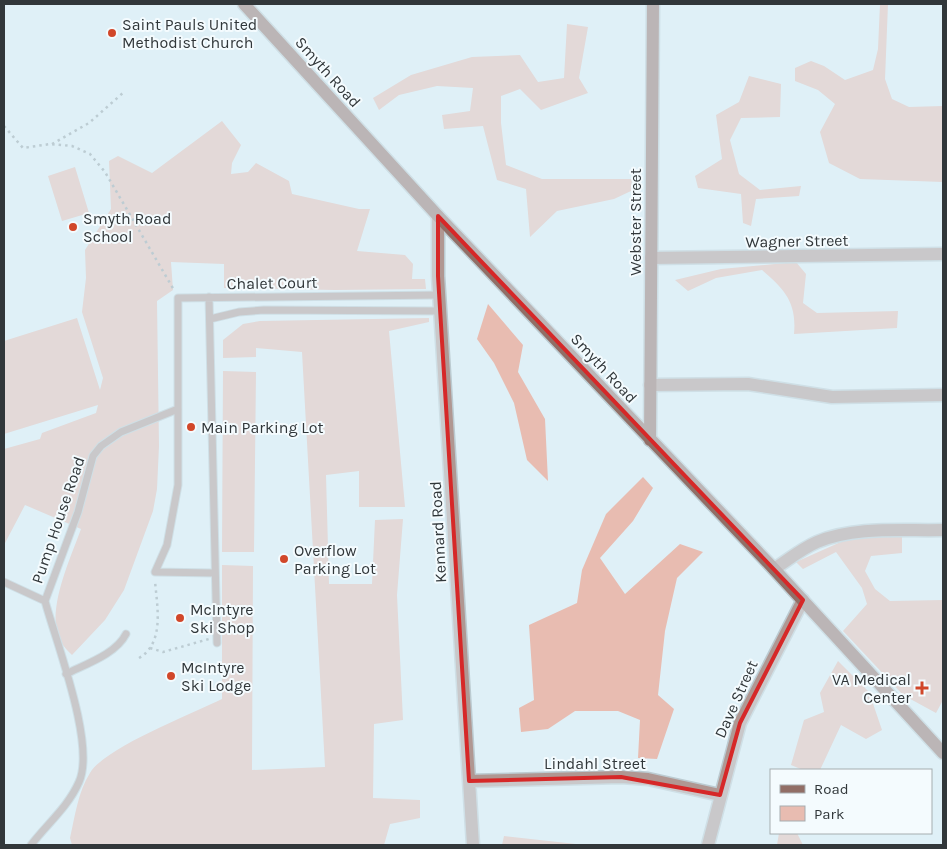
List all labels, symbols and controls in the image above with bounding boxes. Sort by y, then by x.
place label: Saint Pauls United Methodist Church [122,15,257,52]
marker: Saint Pauls United Methodist Church [106,27,118,39]
street label: Smyth Road [291,33,365,111]
street label: Webster Street [626,168,645,276]
place label: Smyth Road School [83,209,171,246]
marker: Smyth Road School [67,221,79,233]
street label: Wagner Street [745,231,849,251]
street label: Chalet Court [226,273,318,293]
street label: Smyth Road [567,329,641,407]
place label: Main Parking Lot [201,418,324,437]
marker: Main Parking Lot [185,421,197,433]
street label: Pump House Road [27,454,89,586]
street label: Kennard Road [426,481,450,583]
place label: Overflow Parking Lot [294,541,376,578]
marker: Overflow Parking Lot [278,553,290,565]
place label: McIntyre Ski Shop [190,600,255,637]
marker: McIntyre Ski Shop [174,612,186,624]
street label: Dave Street [710,657,762,741]
place label: McIntyre Ski Lodge [181,658,251,695]
marker: McIntyre Ski Lodge [165,670,177,682]
place label: VA Medical Center [832,670,911,707]
marker: VA Medical Center [915,681,929,695]
street label: Lindahl Street [544,754,646,773]
legend [770,769,932,834]
text: Road [814,780,849,798]
text: Park [814,805,844,823]

